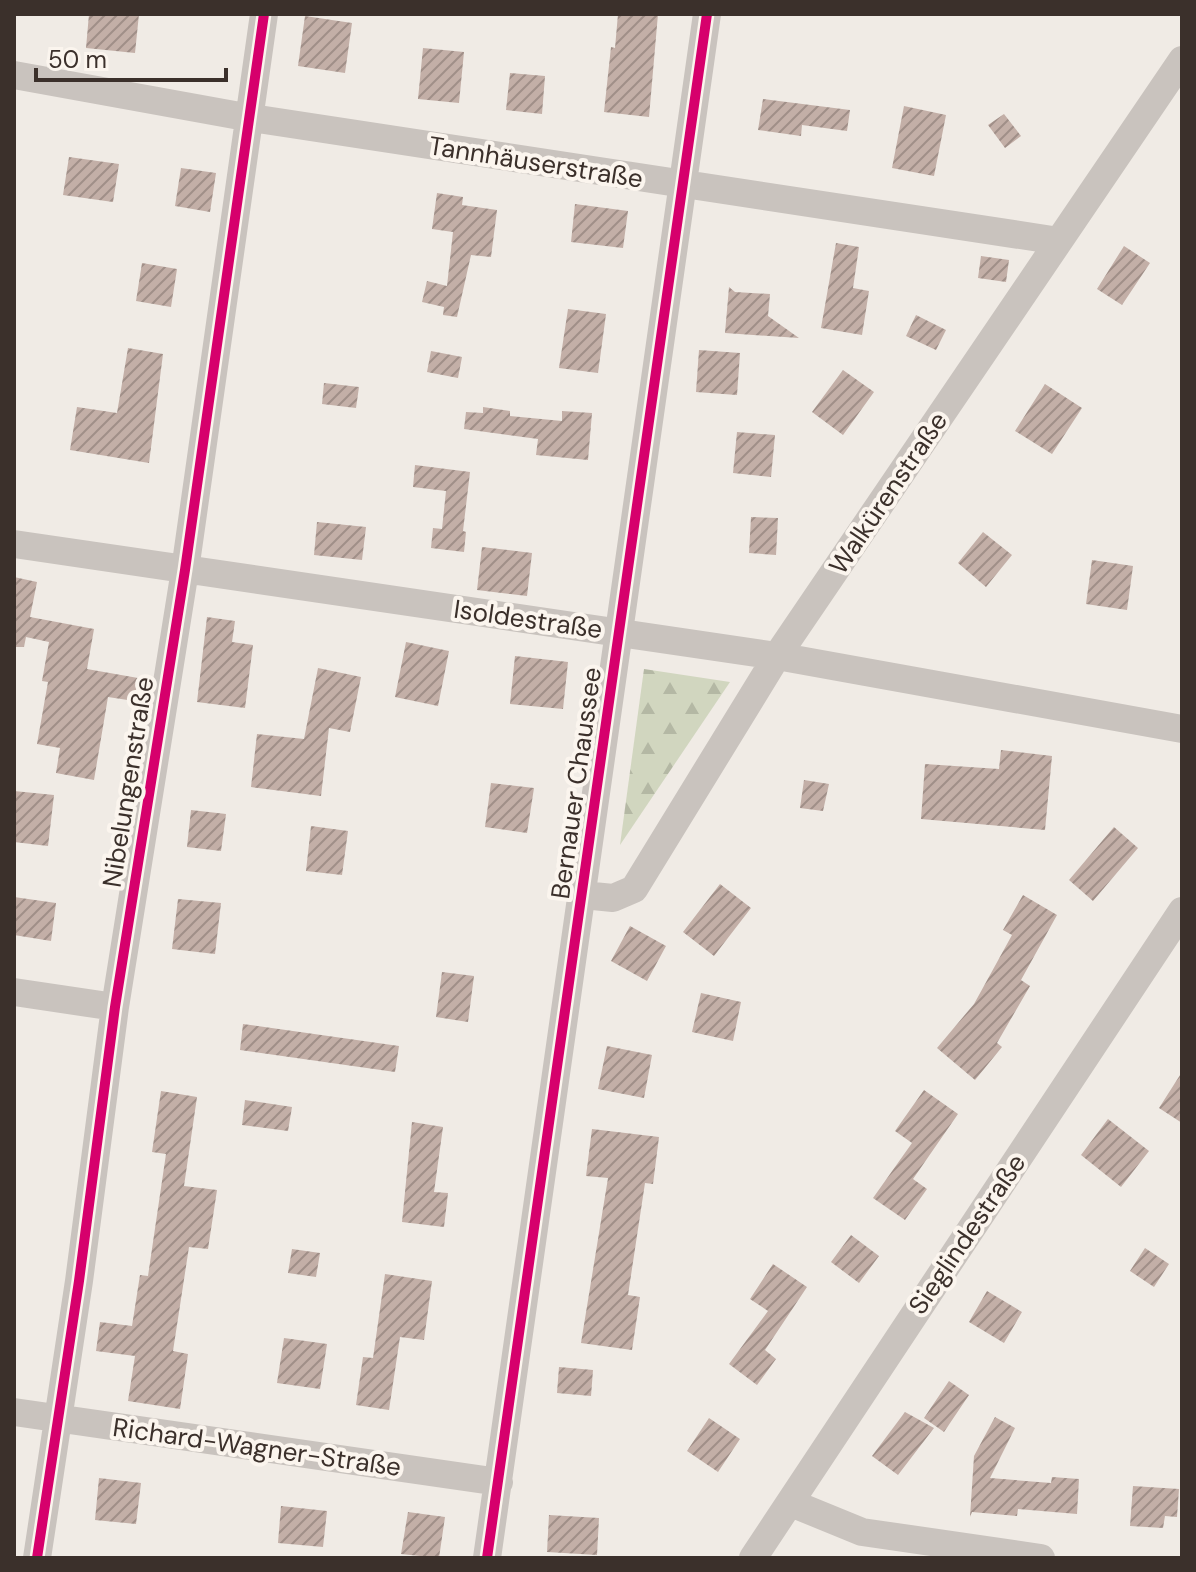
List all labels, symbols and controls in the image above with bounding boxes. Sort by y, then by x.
scale bar [36,32,226,82]
text: 50 m [48,44,107,75]
street label: Tannhäuserstraße [427,128,645,196]
street label: Walkürenstraße [821,405,955,581]
street label: Isoldestraße [452,592,604,646]
street label: Bernauer Chaussee [543,665,609,901]
street label: Nibelungenstraße [95,674,161,890]
street label: Sieglindestraße [901,1147,1033,1321]
street label: Richard-Wagner-Straße [111,1410,403,1484]

